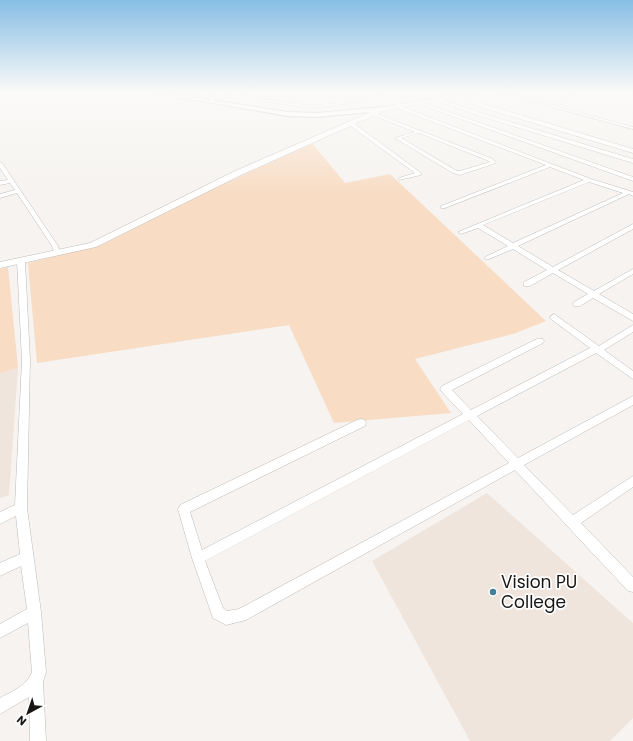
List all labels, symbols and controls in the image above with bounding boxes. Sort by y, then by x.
place label: Vision PU College [501,570,577,614]
marker: Vision PU College [488,587,498,597]
north arrow [8,693,48,733]
text: N [13,712,30,729]

